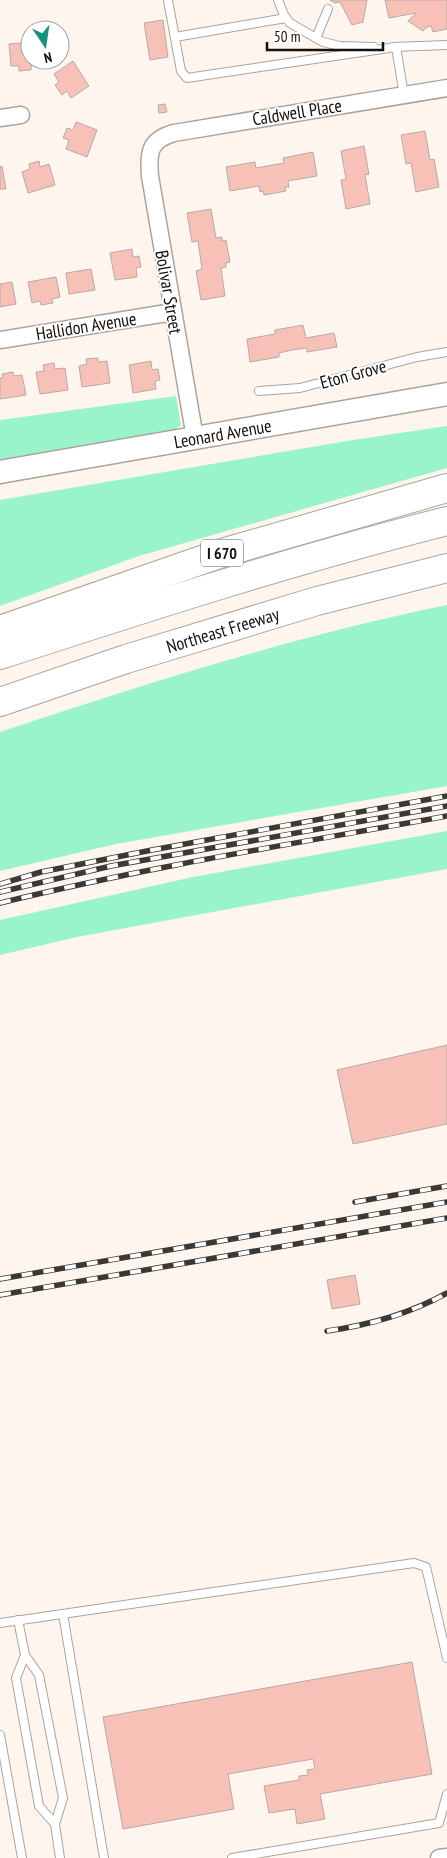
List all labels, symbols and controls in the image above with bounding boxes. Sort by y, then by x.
north arrow [20,20,70,70]
scale bar [267,20,383,52]
text: 50 m [274,27,300,46]
text: N [42,48,54,67]
street label: Caldwell Place [251,94,343,130]
street label: Bolivar Street [150,248,188,336]
street label: Hallidon Avenue [34,307,138,345]
street label: Eton Grove [317,354,389,394]
street label: Leonard Avenue [172,413,273,453]
road number: I 670 [201,540,243,566]
street label: Northeast Freeway [163,602,282,658]

